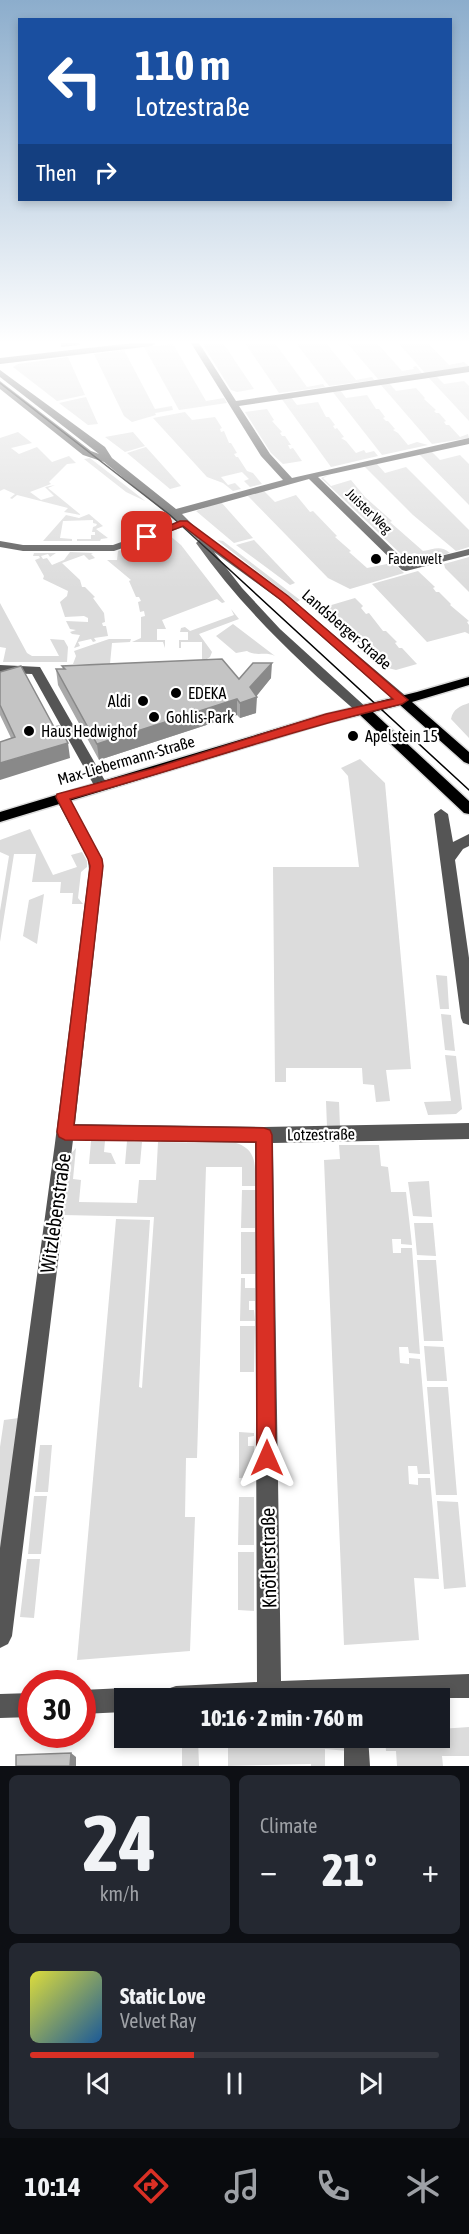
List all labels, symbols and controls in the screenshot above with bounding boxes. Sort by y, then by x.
text: 110 m [135,41,230,89]
icon: left [36,42,114,120]
text: Lotzestraße [135,91,250,122]
icon: right [89,156,122,189]
text: Then [36,160,77,186]
street label: Juister Weg [343,485,395,537]
pin [121,511,172,562]
icon: arrive [130,520,163,553]
place label: Fadenwelt [388,551,442,567]
marker: Fadenwelt [369,552,383,566]
street label: Landsberger Straße [298,585,395,673]
place label: EDEKA [188,684,226,702]
marker: EDEKA [169,686,183,700]
place label: Aldi [108,692,131,710]
marker: Aldi [136,694,150,708]
place label: Gohlis-Park [166,708,234,726]
marker: Gohlis-Park [147,710,161,724]
place label: Haus Hedwighof [41,722,138,741]
marker: Haus Hedwighof [22,724,36,738]
place label: Apelstein 15 [365,727,438,746]
marker: Apelstein 15 [346,729,360,743]
street label: Max-Liebermann-Straße [55,732,197,788]
street label: Lotzestraße [287,1124,355,1144]
street label: Witzlebenstraße [35,1152,75,1274]
position arrow [235,1426,299,1490]
street label: Knöflerstraße [256,1508,280,1608]
speed limit sign: 30 [18,1670,96,1748]
text: 10:16 · 2 min · 760 m [201,1705,363,1731]
text: 24 [83,1798,156,1888]
text: Climate [260,1814,317,1837]
text: 21° [322,1844,377,1896]
text: − [260,1851,277,1889]
text: + [422,1851,439,1889]
text: km/h [100,1882,139,1905]
text: Static Love [120,1983,206,2009]
text: Velvet Ray [120,2009,197,2032]
icon: previous [82,2067,115,2100]
icon: pause [218,2067,251,2100]
icon: next [354,2067,387,2100]
icon: directions [130,2165,172,2207]
icon: music [221,2165,263,2207]
icon: phone [312,2165,354,2207]
icon: climate [402,2165,444,2207]
text: 10:14 [24,2171,81,2202]

